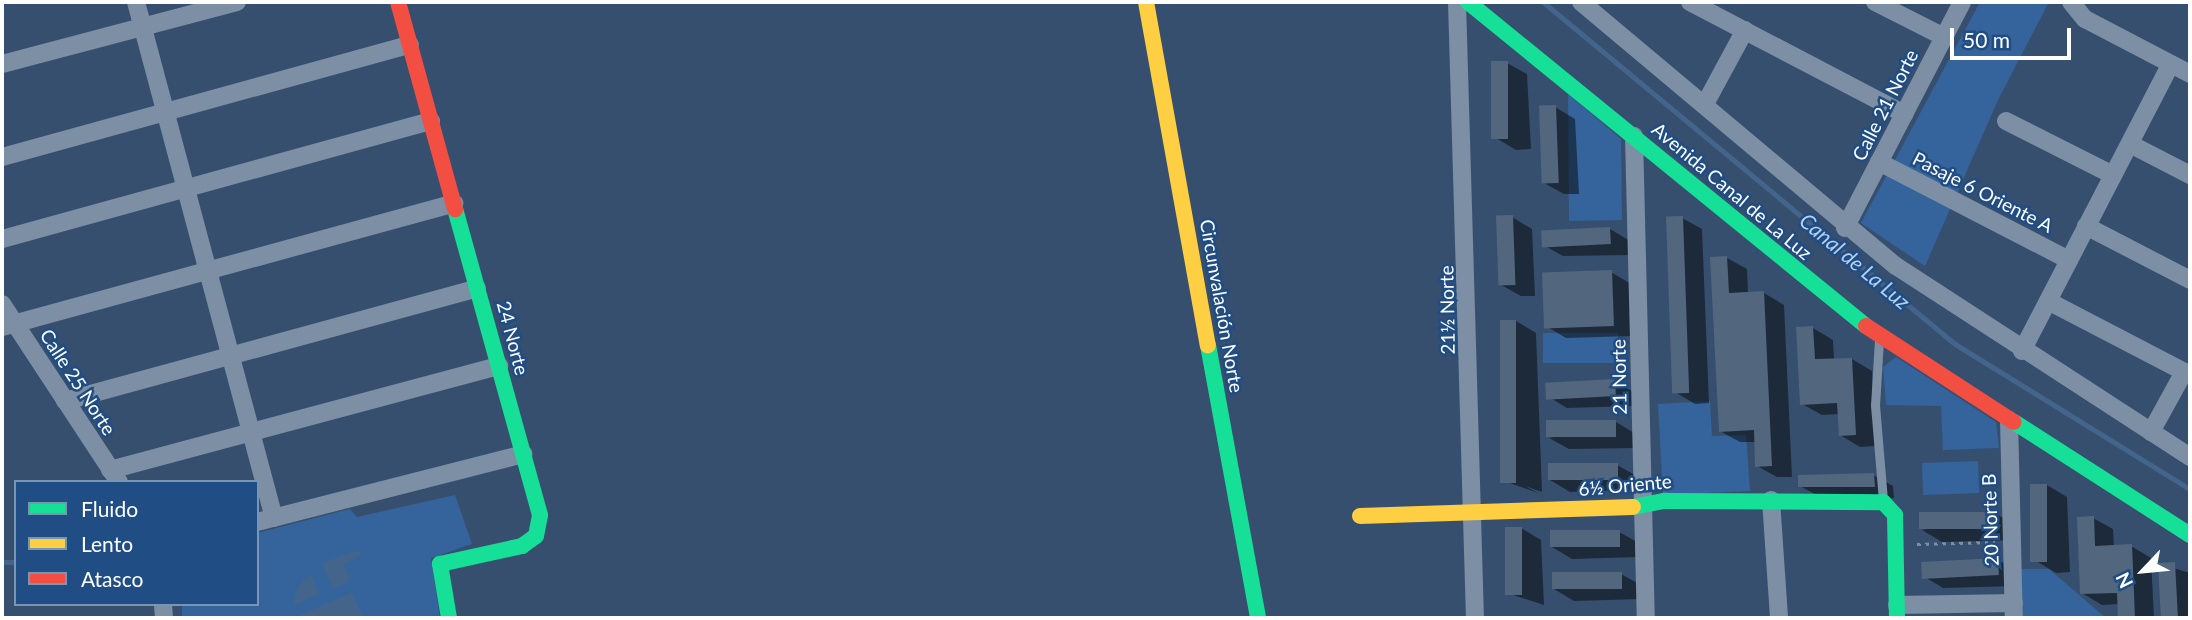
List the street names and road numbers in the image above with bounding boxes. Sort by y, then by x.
street label: Calle 21 Norte [1847,46,1923,164]
street label: Avenida Canal de La Luz [1648,118,1816,264]
street label: Pasaje 6 Oriente A [1909,147,2057,237]
street label: Circunvalación Norte [1196,218,1248,394]
street label: 21½ Norte [1435,265,1459,355]
street label: 24 Norte [492,299,534,377]
street label: Calle 25 Norte [35,325,121,439]
street label: 21 Norte [1607,339,1631,415]
street label: 6½ Oriente [1577,470,1673,500]
street label: 20 Norte B [1977,473,2003,567]

